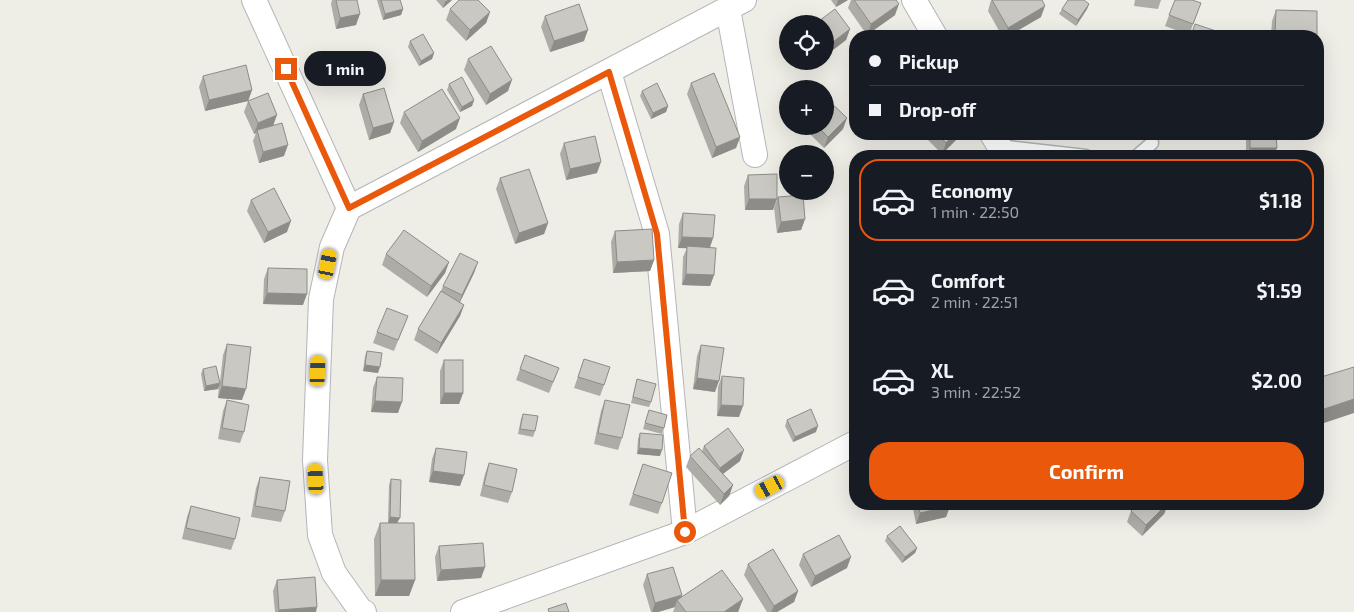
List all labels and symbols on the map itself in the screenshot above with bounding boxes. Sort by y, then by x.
callout: 1 min [304,52,386,86]
route end [275,58,297,80]
car [317,248,338,280]
car [309,356,326,386]
car [307,464,324,494]
car [753,473,786,501]
route start [674,521,696,543]

